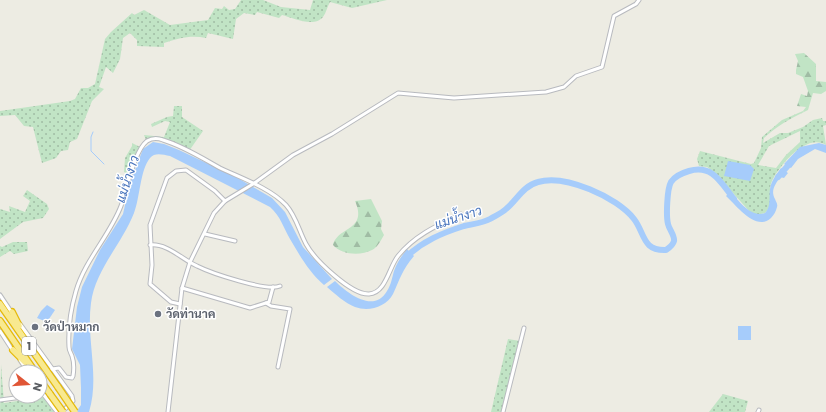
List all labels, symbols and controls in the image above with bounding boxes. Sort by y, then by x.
water label: แม่น้ำงาว [108,152,144,205]
water label: แม่น้ำงาว [431,198,485,234]
place label: วัดท่านาค [166,305,215,322]
marker: วัดท่านาค [153,309,163,319]
place label: วัดป่าหมาก [43,318,100,335]
marker: วัดป่าหมาก [30,322,40,332]
road number: 1 [22,337,36,355]
north arrow [8,364,48,404]
text: N [29,381,46,393]

